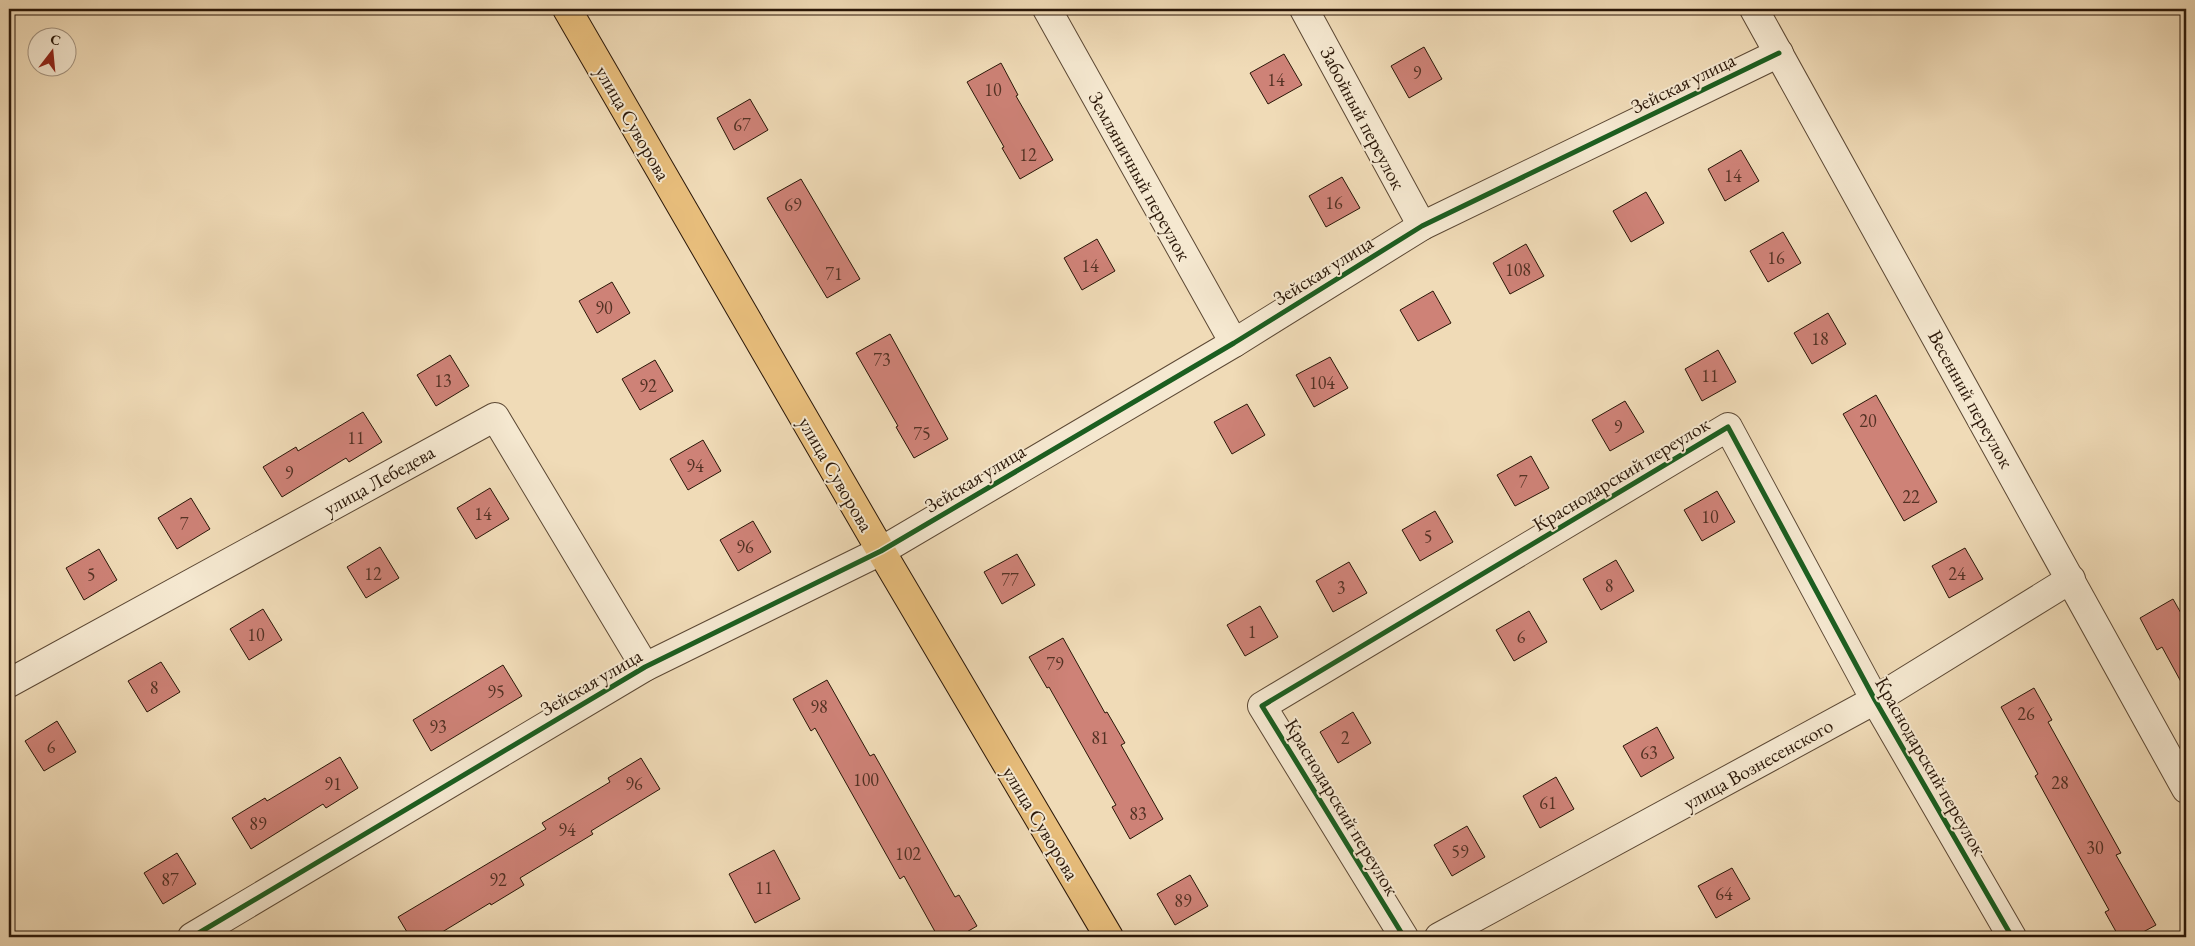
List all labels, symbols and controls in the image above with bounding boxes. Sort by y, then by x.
north arrow [28,28,78,78]
text: С [48,29,63,50]
street label: Забойный переулок [1314,42,1412,194]
street label: Зейская улица [1626,46,1740,120]
street label: улица Суворова [590,61,676,185]
house number: 9 [1413,61,1422,84]
house number: 14 [1267,68,1285,91]
house number: 10 [984,78,1002,101]
street label: Земляничный переулок [1083,87,1198,266]
house number: 67 [733,113,751,136]
house number: 12 [1019,143,1037,166]
house number: 14 [1724,164,1742,187]
house number: 16 [1325,191,1343,214]
house number: 69 [784,193,802,216]
street label: Зейская улица [1268,229,1378,311]
house number: 16 [1767,246,1785,269]
house number: 14 [1081,254,1099,277]
house number: 108 [1505,258,1531,281]
house number: 71 [825,262,843,285]
house number: 90 [595,296,613,319]
street label: Весенний переулок [1922,325,2020,473]
house number: 18 [1811,327,1829,350]
house number: 73 [873,348,891,371]
house number: 11 [1701,364,1719,387]
house number: 13 [434,369,452,392]
house number: 104 [1309,371,1335,394]
house number: 92 [639,374,657,397]
house number: 20 [1859,409,1877,432]
street label: Краснодарский переулок [1528,411,1715,537]
street label: улица Суворова [793,412,879,536]
house number: 9 [1614,415,1623,438]
house number: 75 [913,422,931,445]
house number: 11 [347,426,365,449]
street label: Зейская улица [920,438,1030,518]
street label: улица Лебедева [319,439,439,521]
house number: 94 [686,454,704,477]
house number: 9 [285,461,294,484]
house number: 7 [1519,470,1528,493]
house number: 22 [1902,485,1920,508]
house number: 14 [474,502,492,525]
house number: 10 [1701,505,1719,528]
house number: 7 [180,512,189,535]
house number: 5 [1424,525,1432,548]
house number: 96 [736,535,754,558]
house number: 12 [364,562,382,585]
house number: 24 [1948,562,1966,585]
house number: 5 [87,563,95,586]
house number: 77 [1001,568,1019,591]
house number: 8 [1605,574,1613,597]
house number: 3 [1337,576,1345,599]
house number: 1 [1248,620,1256,643]
house number: 10 [247,623,265,646]
house number: 6 [1517,625,1526,648]
street label: Зейская улица [535,642,647,722]
house number: 79 [1046,652,1064,675]
street label: Краснодарский переулок [1869,672,1993,860]
house number: 8 [150,676,158,699]
house number: 95 [487,680,505,703]
house number: 98 [810,695,828,718]
house number: 26 [2017,702,2035,725]
street label: улица Вознесенского [1678,712,1838,816]
street label: Краснодарский переулок [1279,714,1405,901]
house number: 93 [429,715,447,738]
house number: 81 [1091,726,1109,749]
house number: 2 [1341,726,1350,749]
house number: 6 [47,735,56,758]
house number: 63 [1640,741,1658,764]
street label: улица Суворова [997,761,1085,885]
house number: 100 [853,768,879,791]
house number: 28 [2051,771,2069,794]
house number: 91 [324,772,342,795]
house number: 96 [625,772,643,795]
house number: 61 [1539,791,1557,814]
house number: 83 [1129,802,1147,825]
house number: 89 [249,812,267,835]
house number: 94 [558,818,576,841]
house number: 30 [2086,836,2104,859]
house number: 59 [1451,840,1469,863]
house number: 102 [895,842,921,865]
house number: 87 [161,868,179,891]
house number: 92 [489,868,507,891]
house number: 11 [755,876,773,899]
house number: 64 [1715,882,1733,905]
house number: 89 [1174,889,1192,912]

